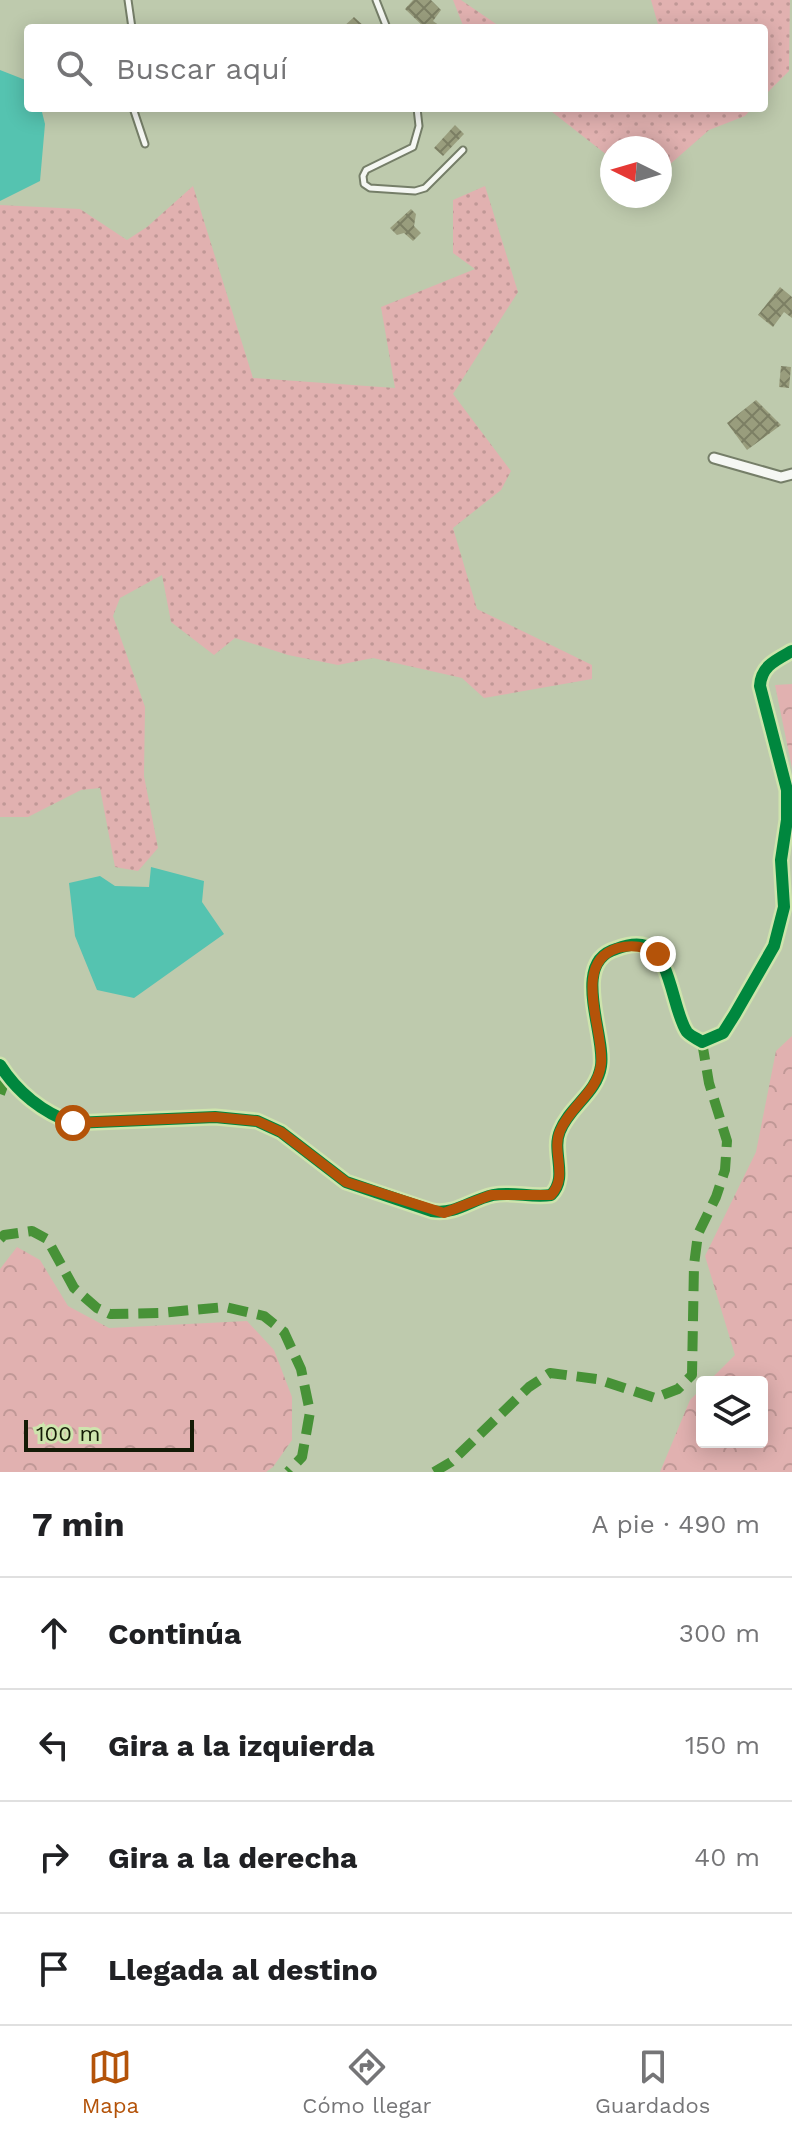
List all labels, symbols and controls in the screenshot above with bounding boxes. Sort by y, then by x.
search box [24,24,768,112]
icon: search [52,46,96,90]
text: Buscar aquí [116,51,288,86]
north arrow [600,136,672,208]
route end [640,936,676,972]
route start [55,1105,91,1141]
map controls [696,1376,768,1448]
button: layers [696,1376,768,1448]
scale bar [24,1416,194,1452]
text: 100 m [36,1421,100,1446]
text: 7 min [32,1504,125,1544]
text: A pie · 490 m [591,1509,760,1539]
icon: ahead [32,1611,76,1655]
text: Continúa [108,1616,241,1651]
text: 300 m [679,1618,760,1648]
icon: left [32,1723,76,1767]
text: Gira a la izquierda [108,1728,375,1763]
text: 150 m [685,1730,760,1760]
icon: right [32,1835,76,1879]
text: Gira a la derecha [108,1840,357,1875]
text: 40 m [694,1842,760,1872]
icon: arrive [32,1947,76,1991]
text: Llegada al destino [108,1952,378,1987]
tab: Mapa [82,2045,139,2118]
tab: Cómo llegar [302,2045,432,2118]
tab: Guardados [595,2045,710,2118]

